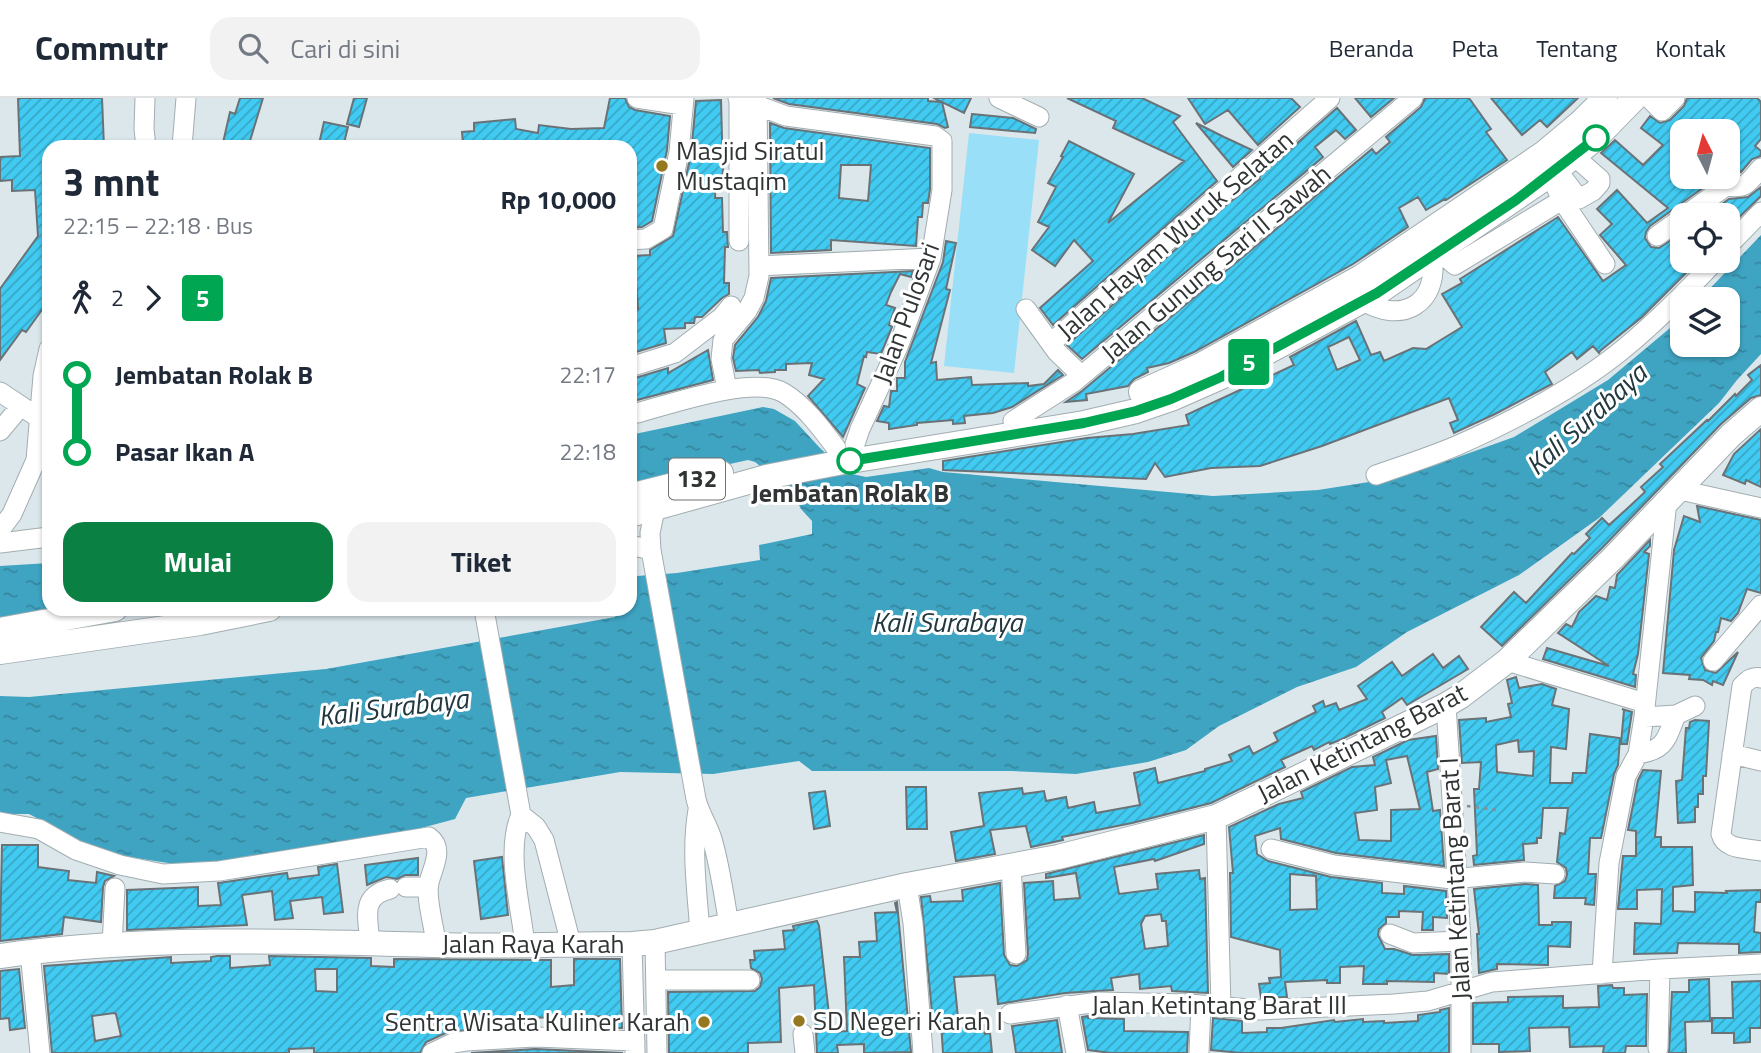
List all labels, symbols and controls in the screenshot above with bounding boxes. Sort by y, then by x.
search box [210,17,700,80]
text: Commutr [35,23,168,73]
icon: search [234,29,272,67]
text: Cari di sini [290,29,400,68]
text: Beranda [1329,30,1414,66]
text: Peta [1452,30,1498,66]
text: Tentang [1536,30,1617,66]
text: Kontak [1655,30,1726,66]
north arrow [1670,119,1740,189]
map controls [1670,119,1740,357]
street label: Jalan Hayam Wuruk Selatan [1048,121,1302,349]
unlabelled marker [1583,125,1609,151]
place label: Masjid Siratul Mustaqim [676,131,825,200]
text: 3 mnt [63,153,159,211]
street label: Jalan Gunung Sari II Sawah [1092,155,1339,371]
marker: Masjid Siratul Mustaqim [654,158,670,174]
text: Rp 10,000 [500,180,616,219]
button: locate [1670,203,1740,273]
text: 22:15 – 22:18 · Bus [63,208,253,243]
street label: Jalan Pulosari [862,237,949,389]
icon: walk [63,279,101,317]
icon: forward [134,279,172,317]
text: 2 [111,280,124,315]
text: 5 [196,280,209,316]
button: layers [1670,287,1740,357]
line badge: 5 [1226,339,1272,385]
text: 5 [1242,344,1256,380]
water label: Kali Surabaya [1515,351,1658,485]
text: Jembatan Rolak B [115,355,313,394]
text: 22:17 [559,357,616,392]
text: Pasar Ikan A [115,432,254,471]
text: 22:18 [559,434,616,469]
marker: Jembatan Rolak B [837,448,863,474]
road number: 132 [669,458,725,500]
place label: Jembatan Rolak B [751,473,949,512]
button: Mulai [63,522,333,602]
button: Tiket [347,522,616,602]
water label: Kali Surabaya [872,600,1024,643]
street label: Jalan Ketintang Barat [1250,673,1473,812]
water label: Kali Surabaya [316,676,472,737]
street label: Jalan Ketintang Barat I [1429,757,1480,1001]
street label: Jalan Raya Karah [441,924,625,963]
street label: Jalan Ketintang Barat III [1091,985,1347,1024]
place label: SD Negeri Karah I [813,1001,1003,1040]
place label: Sentra Wisata Kuliner Karah [385,1002,690,1041]
marker: SD Negeri Karah I [791,1013,807,1029]
marker: Sentra Wisata Kuliner Karah [696,1014,712,1030]

